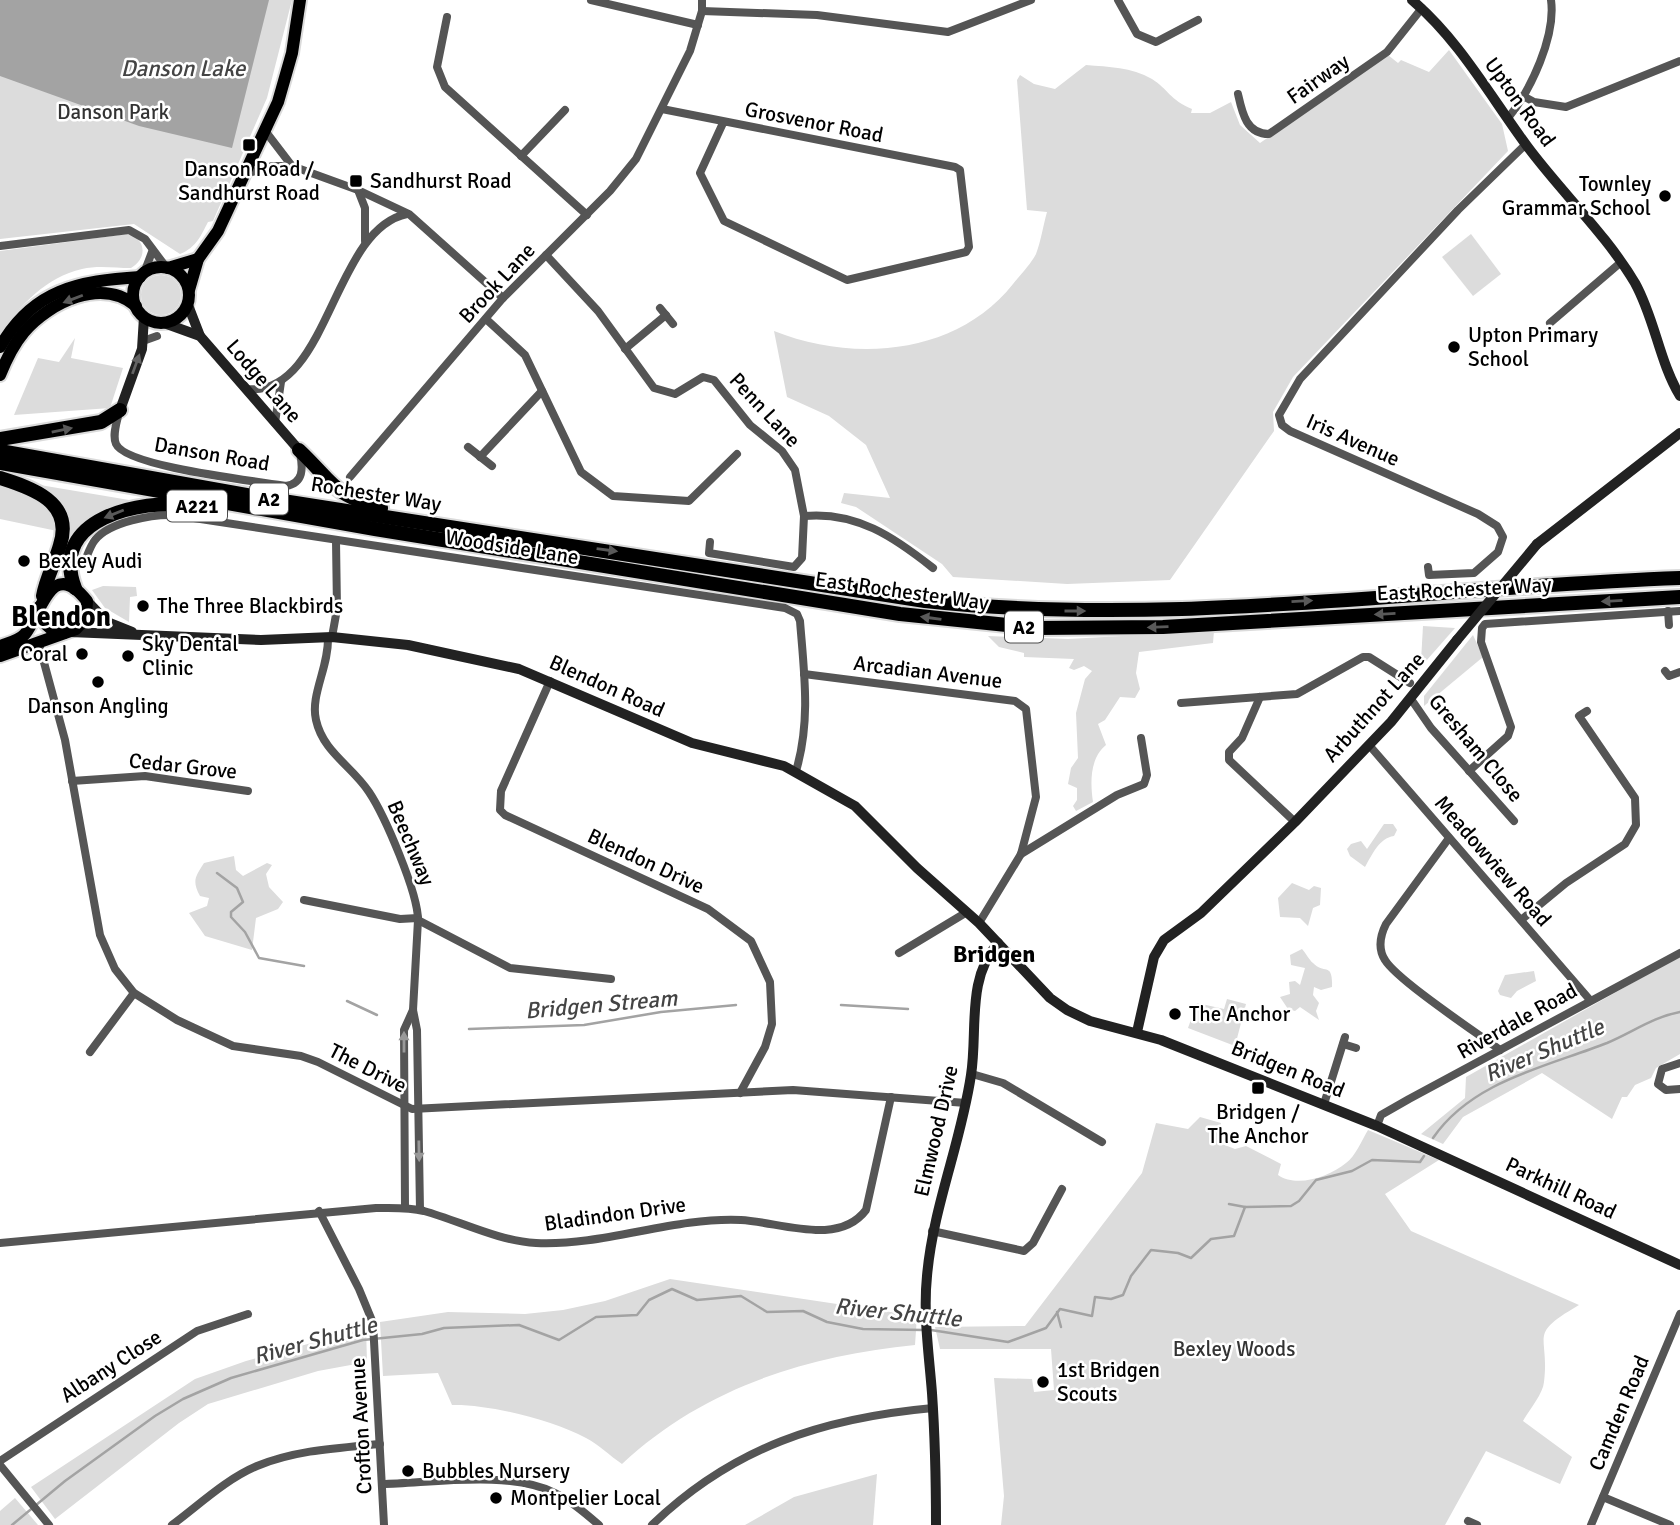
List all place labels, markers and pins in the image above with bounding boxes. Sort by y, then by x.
marker: Danson Road / Sandhurst Road [241,137,257,153]
place label: Danson Road / Sandhurst Road [178,156,320,206]
place label: Sandhurst Road [370,168,512,194]
place label: Townley Grammar School [1502,171,1651,221]
marker: Sandhurst Road [348,173,364,189]
marker: Townley Grammar School [1657,188,1673,204]
place label: Upton Primary School [1468,322,1598,372]
marker: Upton Primary School [1446,339,1462,355]
place label: Bexley Audi [38,548,142,574]
marker: Bexley Audi [16,553,32,569]
place label: The Three Blackbirds [157,593,343,619]
marker: The Three Blackbirds [135,598,151,614]
place label: Sky Dental Clinic [142,631,238,681]
place label: Coral [20,641,68,667]
marker: Coral [74,646,90,662]
marker: Sky Dental Clinic [120,648,136,664]
marker: Danson Angling [90,674,106,690]
place label: Danson Angling [27,693,169,719]
place label: The Anchor [1189,1001,1290,1027]
marker: The Anchor [1167,1006,1183,1022]
marker: Bridgen / The Anchor [1250,1080,1266,1096]
place label: Bridgen / The Anchor [1207,1099,1309,1149]
place label: 1st Bridgen Scouts [1057,1357,1160,1407]
marker: 1st Bridgen Scouts [1035,1374,1051,1390]
place label: Bubbles Nursery [422,1458,570,1484]
marker: Bubbles Nursery [400,1463,416,1479]
place label: Montpelier Local [510,1485,661,1511]
marker: Montpelier Local [488,1490,504,1506]

